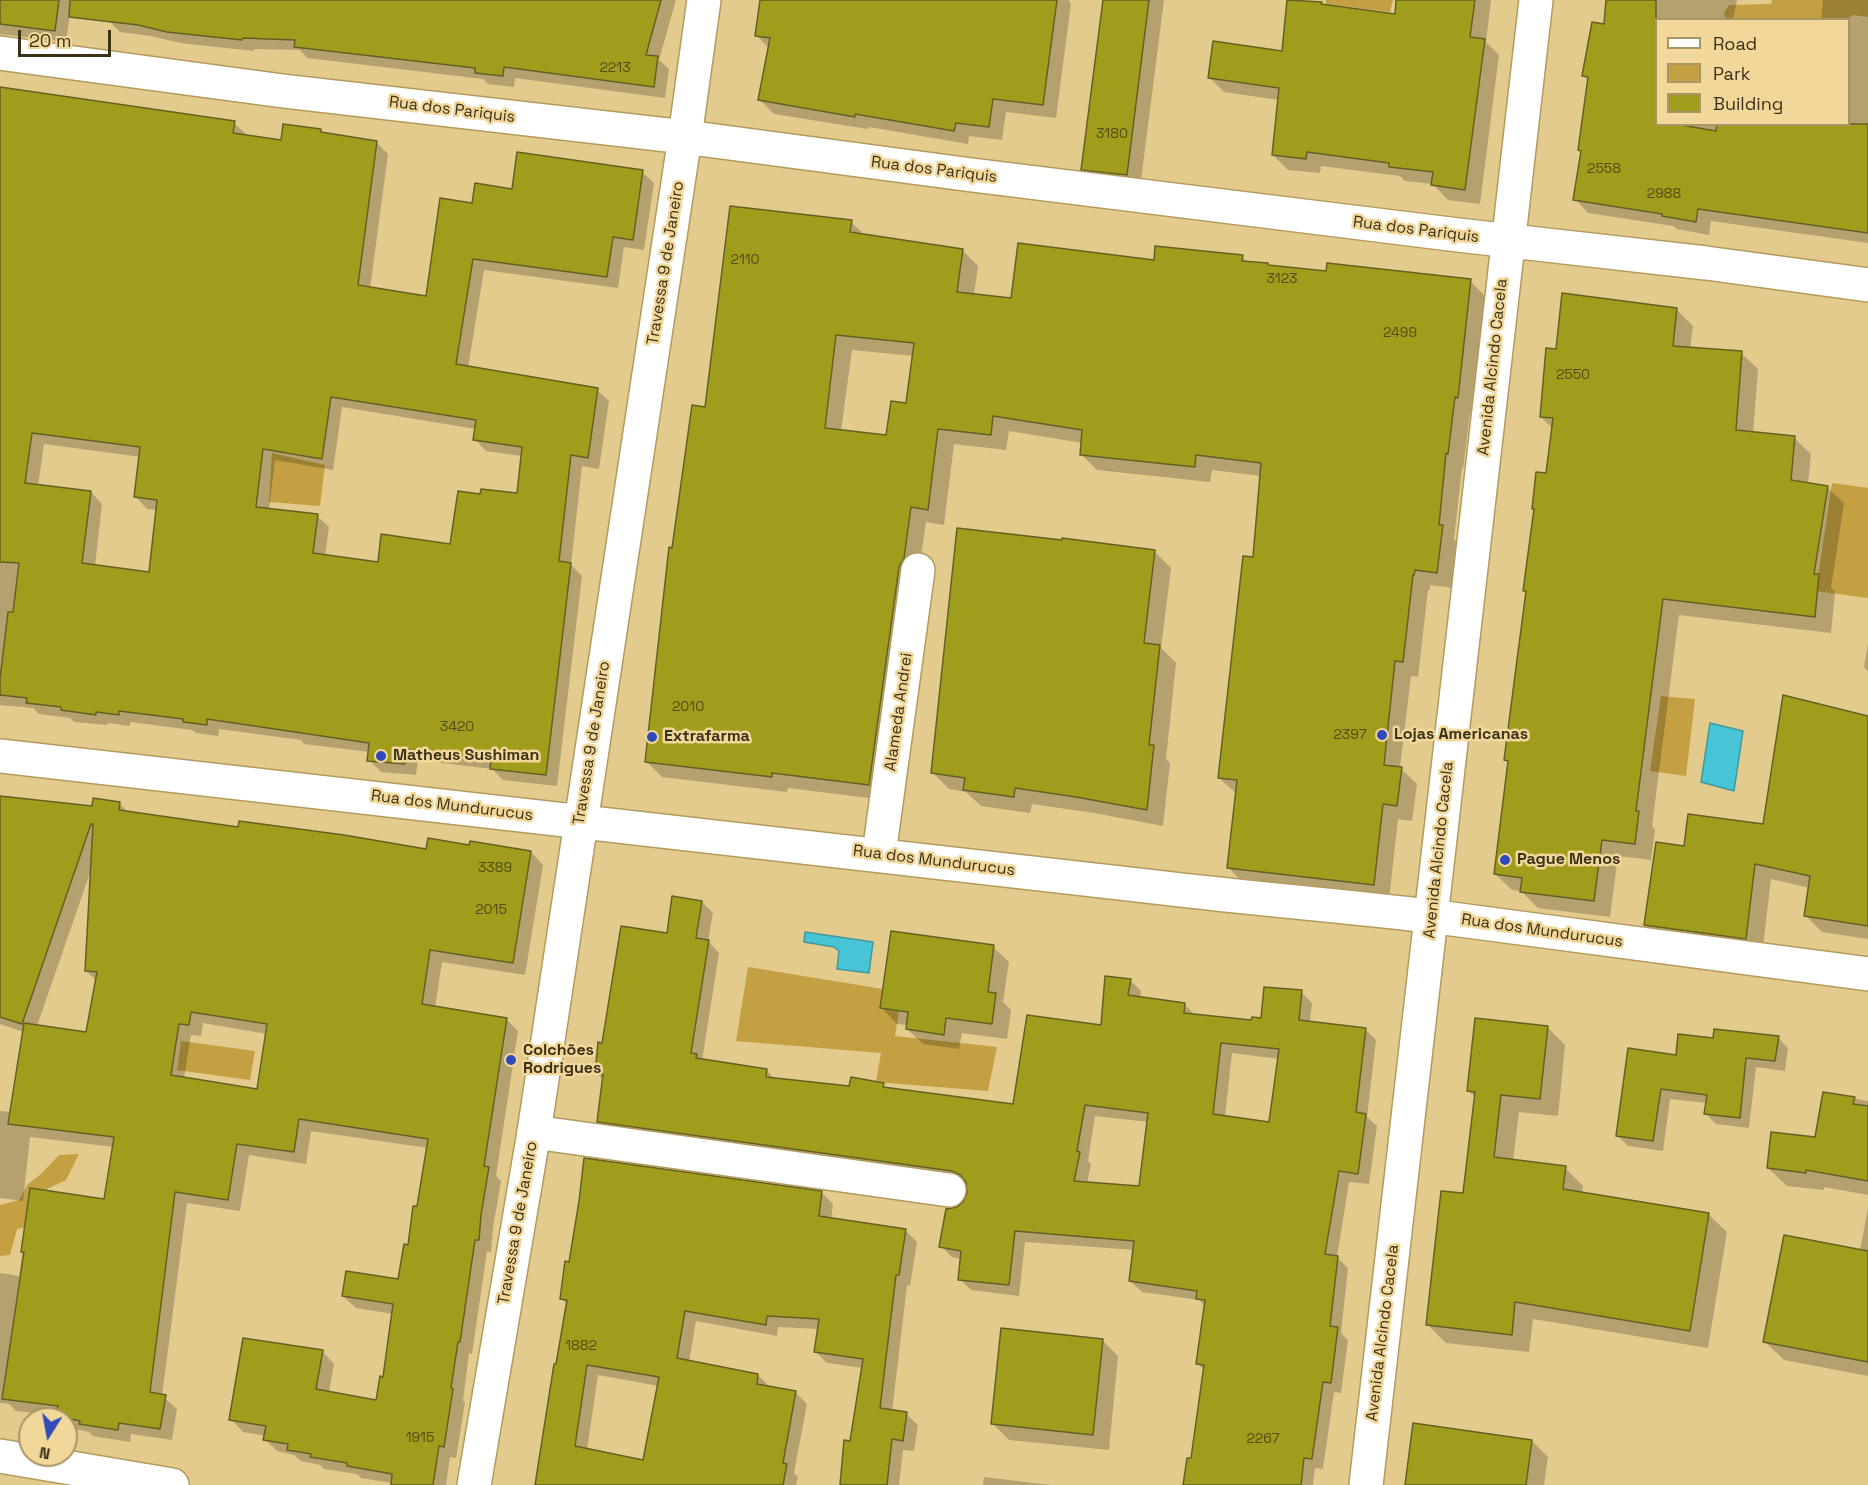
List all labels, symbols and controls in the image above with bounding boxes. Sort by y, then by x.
scale bar [21,18,114,56]
legend [1655,18,1850,126]
text: 20 m [29,29,72,52]
text: Road [1713,32,1757,55]
house number: 2213 [599,60,631,76]
text: Park [1713,62,1750,85]
text: Building [1713,92,1783,115]
street label: Rua dos Pariquis [388,93,516,127]
house number: 3180 [1096,126,1128,142]
street label: Rua dos Pariquis [870,153,998,187]
house number: 2558 [1587,161,1621,177]
street label: Travessa 9 de Janeiro [644,180,688,346]
house number: 2988 [1647,186,1681,202]
street label: Rua dos Pariquis [1352,213,1480,247]
house number: 2110 [730,252,760,268]
house number: 3123 [1267,271,1297,287]
street label: Avenida Alcindo Cacela [1474,278,1512,456]
house number: 2499 [1383,325,1417,341]
house number: 2550 [1556,367,1590,383]
street label: Alameda Andrei [881,652,917,772]
street label: Travessa 9 de Janeiro [570,660,614,826]
house number: 2010 [672,699,704,715]
house number: 3420 [440,719,474,735]
place label: Lojas Americanas [1394,725,1528,745]
place label: Extrafarma [664,727,750,747]
house number: 2397 [1333,727,1367,743]
marker: Lojas Americanas [1375,728,1389,742]
marker: Extrafarma [645,730,659,744]
place label: Matheus Sushiman [393,746,539,766]
marker: Matheus Sushiman [374,749,388,763]
street label: Avenida Alcindo Cacela [1420,761,1458,939]
street label: Rua dos Mundurucus [370,787,534,825]
street label: Rua dos Mundurucus [852,842,1016,880]
place label: Pague Menos [1517,850,1620,870]
marker: Pague Menos [1498,853,1512,867]
house number: 3389 [478,860,512,876]
house number: 2015 [475,902,507,918]
street label: Rua dos Mundurucus [1460,910,1624,952]
place label: Colchões Rodrigues [523,1041,601,1079]
marker: Colchões Rodrigues [504,1053,518,1067]
street label: Travessa 9 de Janeiro [494,1140,542,1306]
street label: Avenida Alcindo Cacela [1363,1244,1403,1422]
house number: 1882 [565,1338,597,1354]
north arrow [18,1407,78,1467]
house number: 1915 [406,1430,434,1446]
house number: 2267 [1246,1431,1280,1447]
text: N [38,1442,52,1465]

